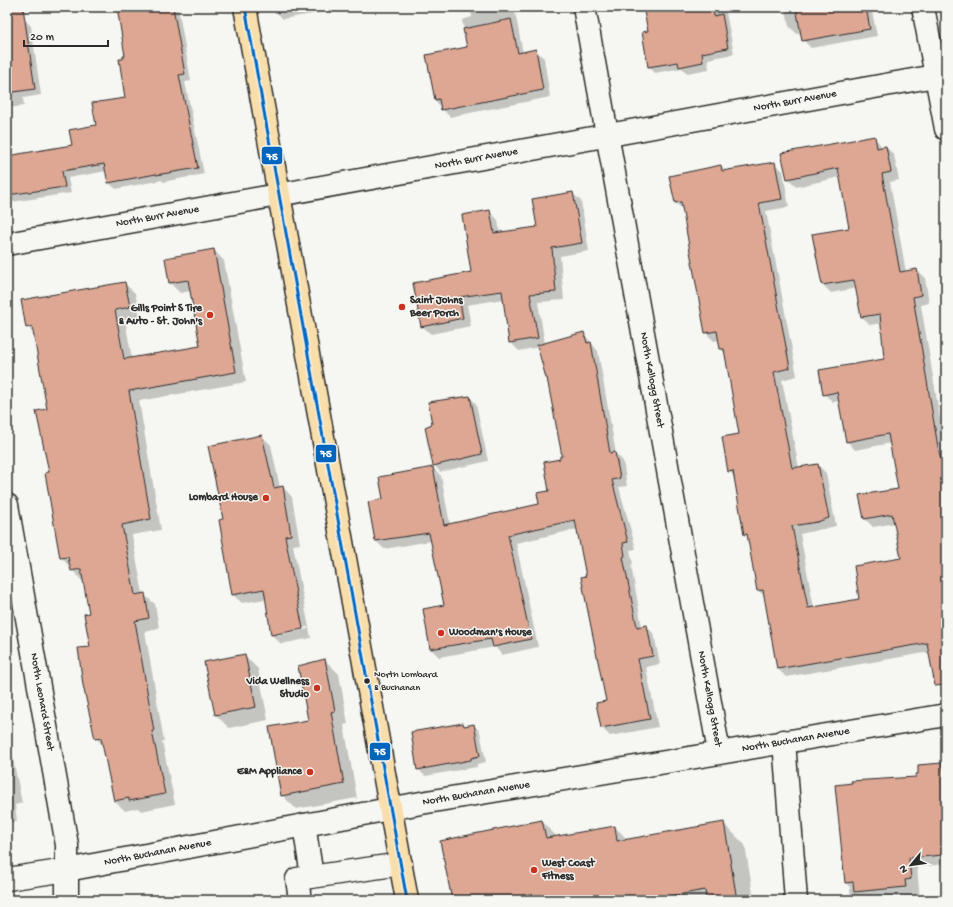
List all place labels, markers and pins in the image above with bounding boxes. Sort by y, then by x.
place label: Saint Johns Beer Porch [409,294,464,320]
place label: Gills Point S Tire & Auto - St. John's [119,302,203,328]
marker: Saint Johns Beer Porch [397,302,407,312]
marker: Gills Point S Tire & Auto - St. John's [205,310,215,320]
place label: Lombard House [189,492,259,504]
marker: Lombard House [261,493,271,503]
place label: Woodman's House [448,627,533,639]
marker: Woodman's House [436,628,446,638]
place label: North Lombard & Buchanan [374,669,438,694]
place label: Vida Wellness Studio [245,676,310,701]
marker: North Lombard & Buchanan [362,676,372,686]
marker: Vida Wellness Studio [312,683,322,693]
place label: E&M Appliance [236,766,303,778]
marker: E&M Appliance [305,767,315,777]
place label: West Coast Fitness [541,857,596,883]
marker: West Coast Fitness [529,865,539,875]

